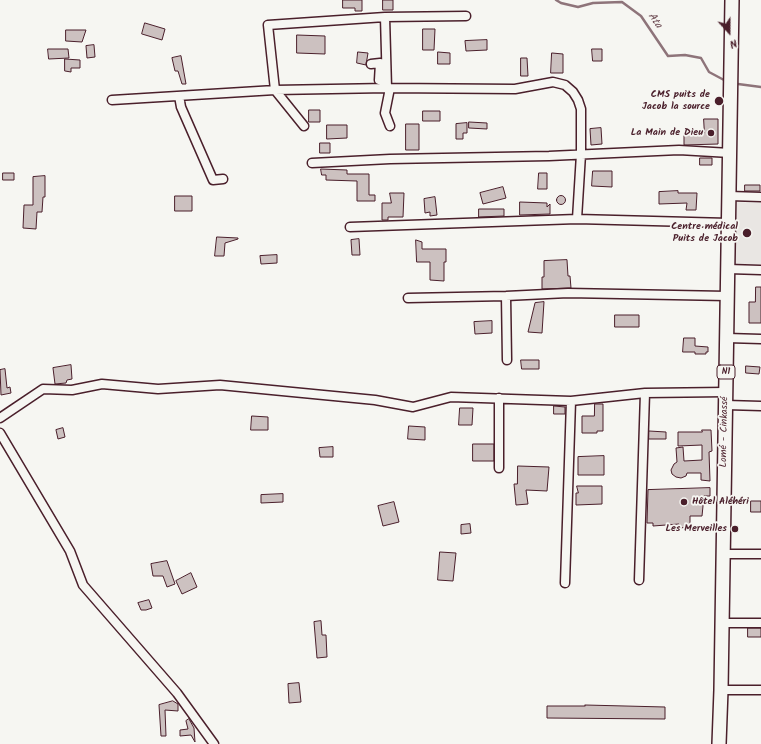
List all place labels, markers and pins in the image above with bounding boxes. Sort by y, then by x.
place label: CMS puits de Jacob la source [642,89,710,112]
marker: CMS puits de Jacob la source [713,95,725,107]
place label: La Main de Dieu [631,127,703,139]
marker: La Main de Dieu [706,128,716,138]
place label: Centre médical Puits de Jacob [671,221,738,244]
marker: Centre médical Puits de Jacob [741,227,753,239]
place label: Hôtel Aléhéri [692,496,749,508]
marker: Hôtel Aléhéri [679,497,689,507]
place label: Les Merveilles [666,523,727,535]
marker: Les Merveilles [730,524,740,534]

